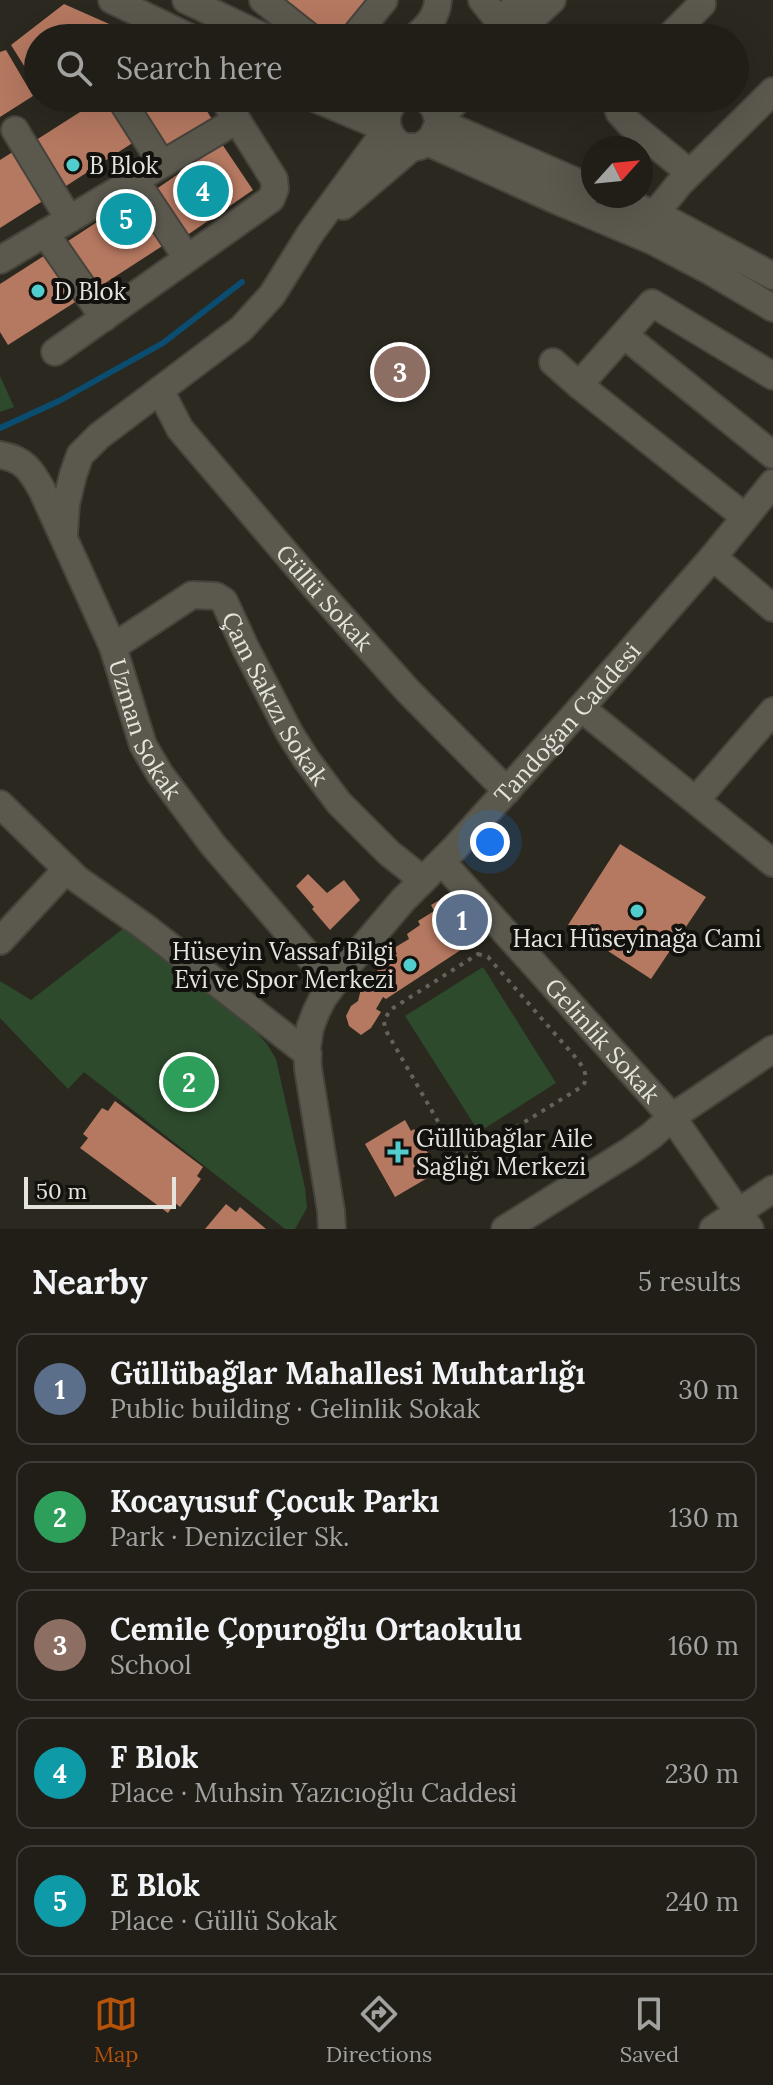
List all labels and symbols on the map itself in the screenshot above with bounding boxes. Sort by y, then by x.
north arrow [581,136,653,208]
place label: B Blok [89,150,159,181]
marker: B Blok [64,156,82,174]
pin: 4 [177,161,229,221]
pin: 5 [100,189,152,249]
place label: D Blok [54,276,126,307]
marker: D Blok [29,282,47,300]
pin: 3 [374,342,426,402]
street label: Güllü Sokak [270,538,380,657]
street label: Çam Sakızı Sokak [215,606,336,791]
street label: Tandoğan Caddesi [487,636,647,810]
street label: Uzman Sokak [102,655,189,805]
your location [470,822,510,862]
pin: 1 [436,890,488,950]
marker: Hacı Hüseyinağa Cami [628,902,646,920]
place label: Hacı Hüseyinağa Cami [512,923,762,954]
place label: Hüseyin Vassaf Bilgi Evi ve Spor Merkezi [172,936,394,995]
marker: Hüseyin Vassaf Bilgi Evi ve Spor Merkezi [401,956,419,974]
street label: Gelinlik Sokak [539,971,667,1109]
pin: 2 [163,1052,215,1112]
place label: Güllübağlar Aile Sağlığı Merkezi [416,1123,593,1182]
marker: Güllübağlar Aile Sağlığı Merkezi [387,1141,409,1163]
scale bar [24,1173,176,1209]

